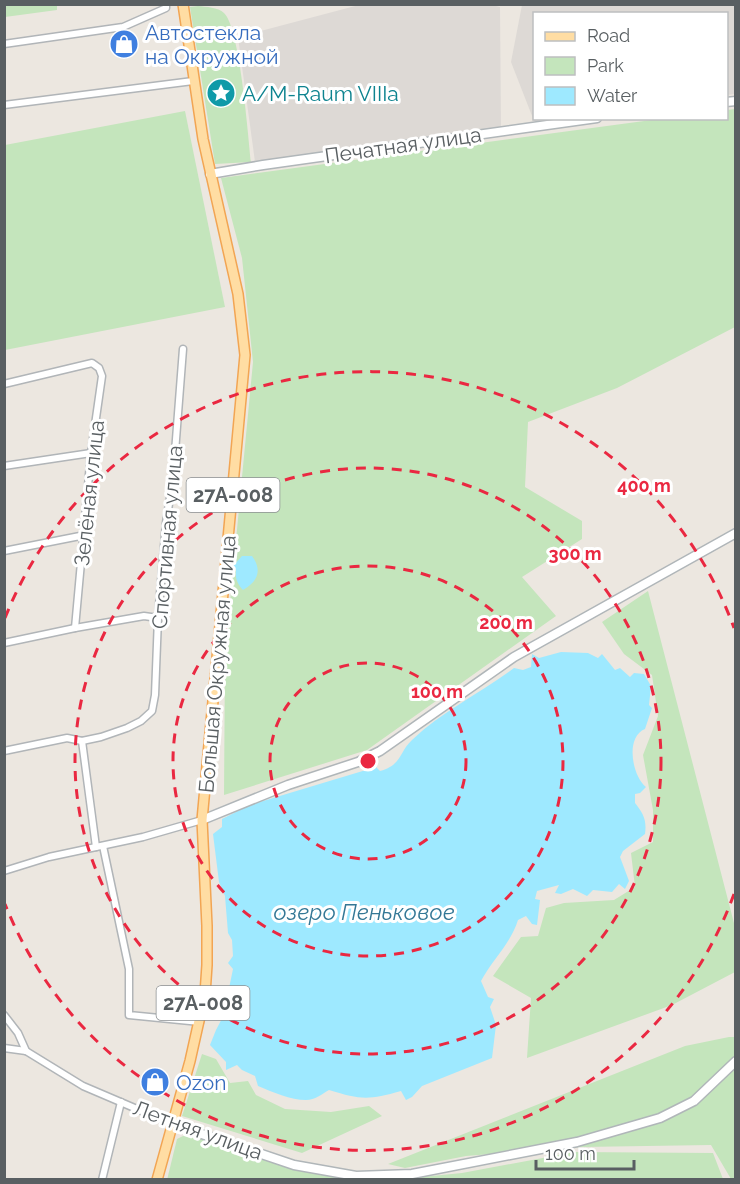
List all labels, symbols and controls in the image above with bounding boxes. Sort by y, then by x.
legend [533,12,728,120]
place label: Автостекла на Окружной [145,20,278,69]
text: Road [587,25,630,46]
shop icon: Автостекла на Окружной [108,28,140,60]
text: Park [587,55,624,76]
place icon: A/M-Raum VIIIa [205,77,237,109]
place label: A/M-Raum VIIIa [242,81,399,106]
text: Water [587,85,638,106]
street label: Печатная улица [323,122,483,168]
street label: Зелёная улица [69,419,109,567]
street label: Спортивная улица [147,444,187,630]
text: 400 m [617,475,671,496]
road number: 27А-008 [186,478,280,512]
street label: Большая Окружная улица [193,534,241,794]
text: 300 m [548,543,602,564]
text: 200 m [479,612,533,633]
text: 100 m [411,681,463,702]
centre of rings [358,751,378,771]
water label: озеро Пеньковое [273,899,455,925]
road number: 27А-008 [156,986,250,1020]
shop icon: Ozon [139,1066,171,1098]
place label: Ozon [176,1070,227,1095]
street label: Летняя улица [130,1095,266,1165]
scale bar [536,1133,634,1171]
text: 100 m [545,1143,596,1164]

